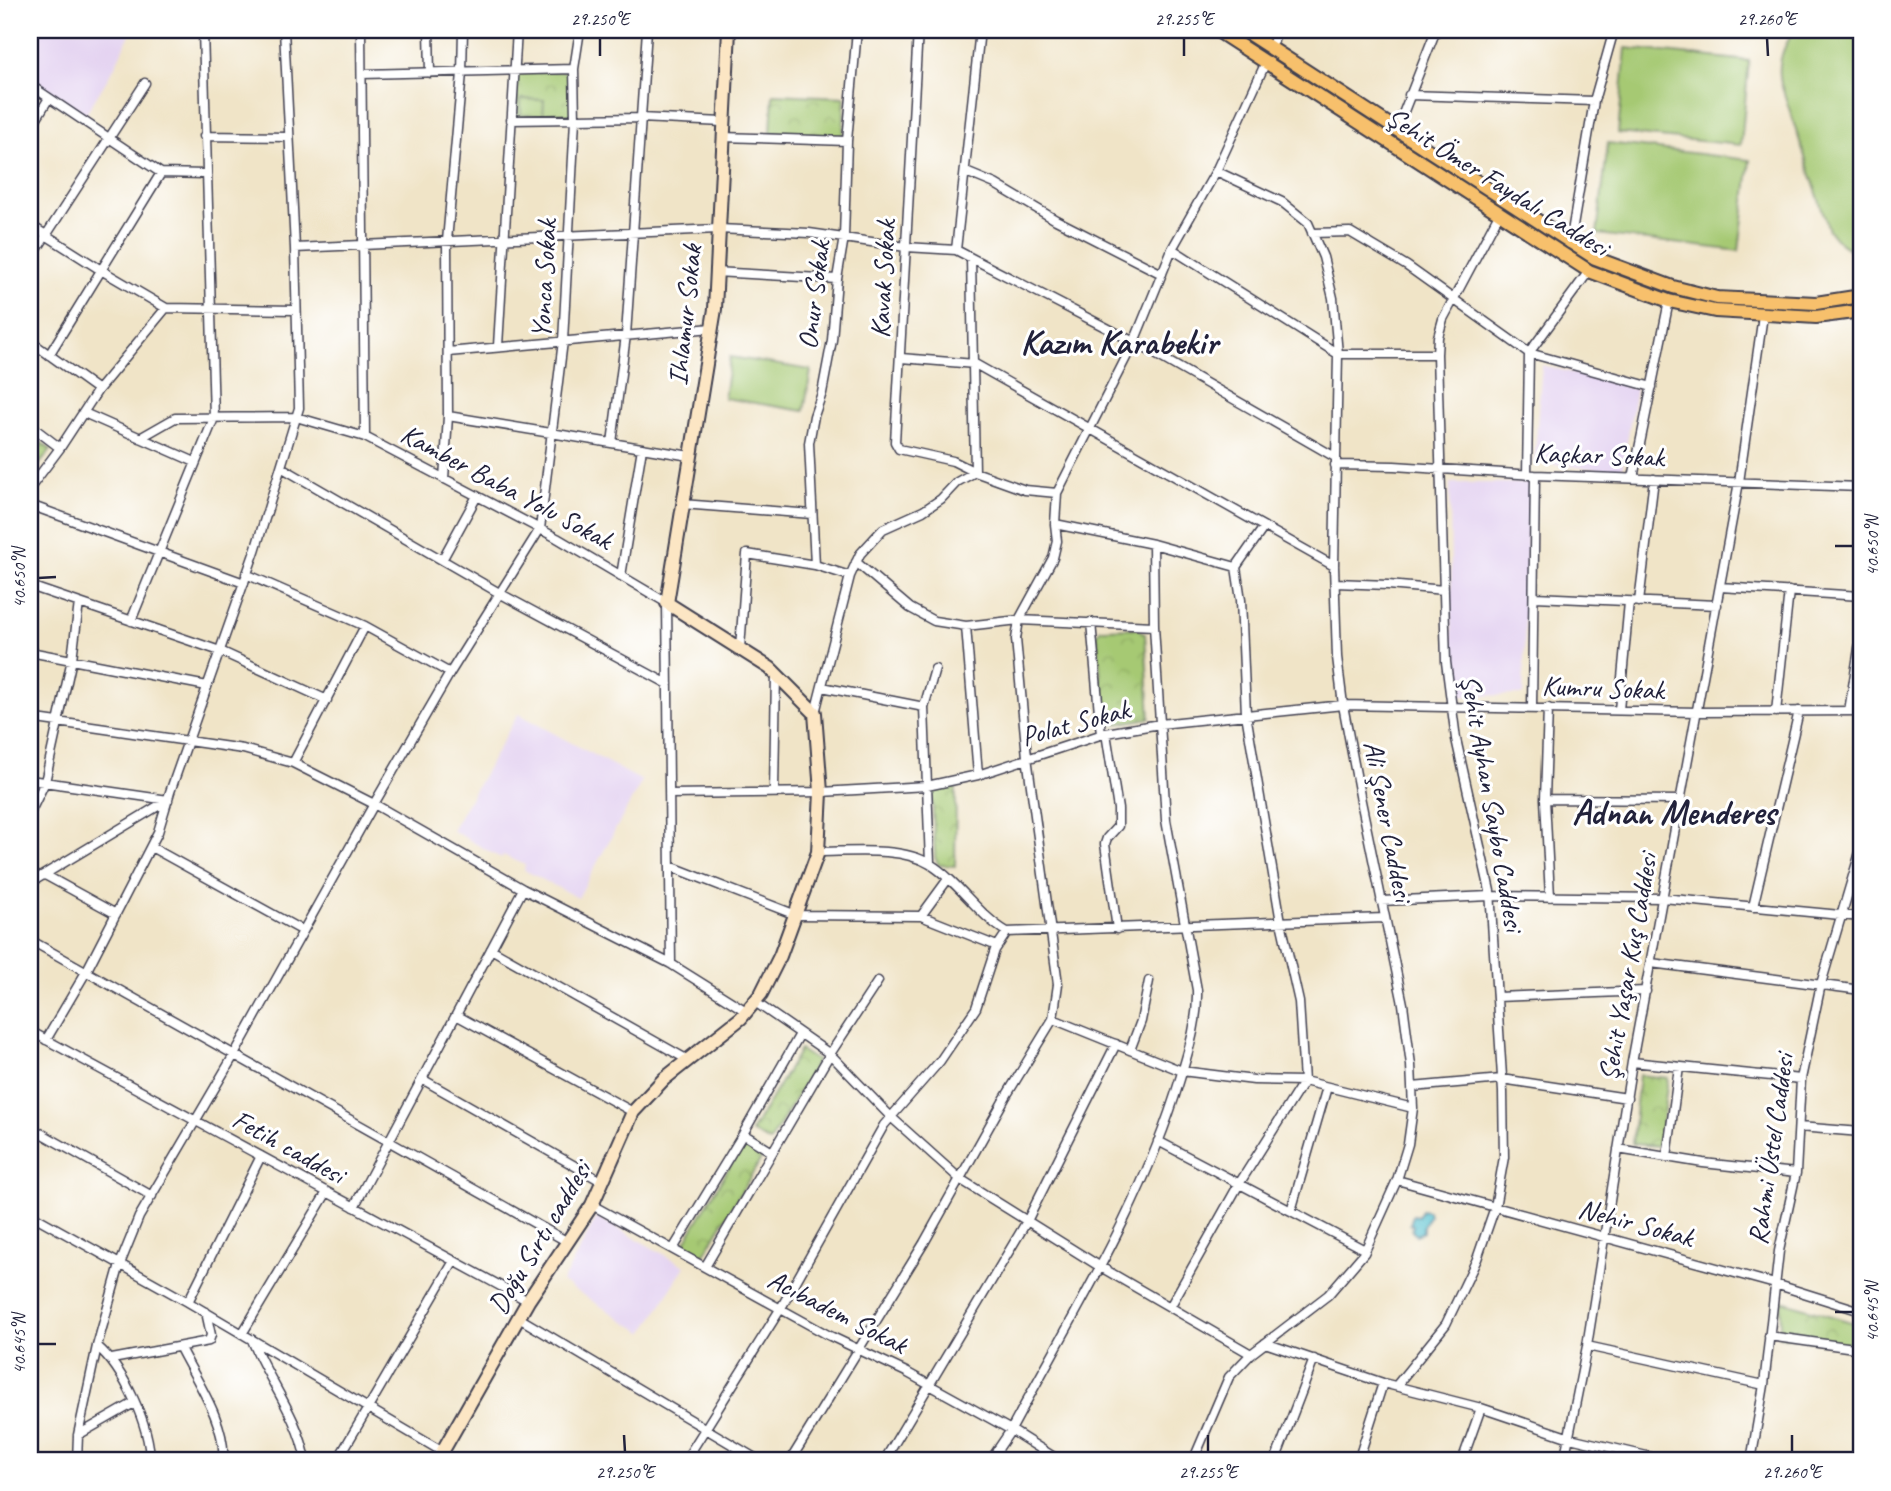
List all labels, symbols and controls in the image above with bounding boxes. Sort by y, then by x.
text: 29.250°E [571,8,632,30]
text: 29.255°E [1155,8,1216,30]
text: 29.260°E [1738,8,1799,30]
street label: Şehit Ömer Faydalı Caddesi [1380,99,1619,266]
street label: Yonca Sokak [523,216,564,339]
street label: Kavak Sokak [862,216,903,339]
street label: Onur Sokak [789,236,838,351]
street label: Ihlamur Sokak [660,241,709,387]
district label: Kazım Karabekir [1020,320,1221,365]
street label: Kamber Baba Yolu Sokak [395,416,621,558]
street label: Kaçkar Sokak [1534,435,1667,474]
text: 40.650°N [1861,513,1883,576]
text: 40.650°N [8,545,30,608]
street label: Kumru Sokak [1542,668,1667,707]
street label: Şehit Ayhan Saybo Caddesi [1453,672,1533,937]
street label: Polat Sokak [1017,691,1136,754]
street label: Ali Şener Caddesi [1356,738,1422,908]
district label: Adnan Menderes [1572,790,1780,835]
street label: Şehit Yaşar Kuş Caddesi [1590,847,1665,1083]
street label: Rahmi Üstel Caddesi [1740,1048,1802,1247]
street label: Fetih caddesi [226,1101,354,1193]
street label: Doğu Sırtı caddesi [480,1151,601,1320]
street label: Nehir Sokak [1575,1190,1700,1255]
street label: Acıbadem Sokak [762,1261,915,1362]
text: 40.645°N [1861,1279,1883,1342]
text: 40.645°N [8,1311,30,1374]
text: 29.250°E [596,1461,657,1483]
text: 29.255°E [1179,1461,1240,1483]
text: 29.260°E [1763,1461,1824,1483]

